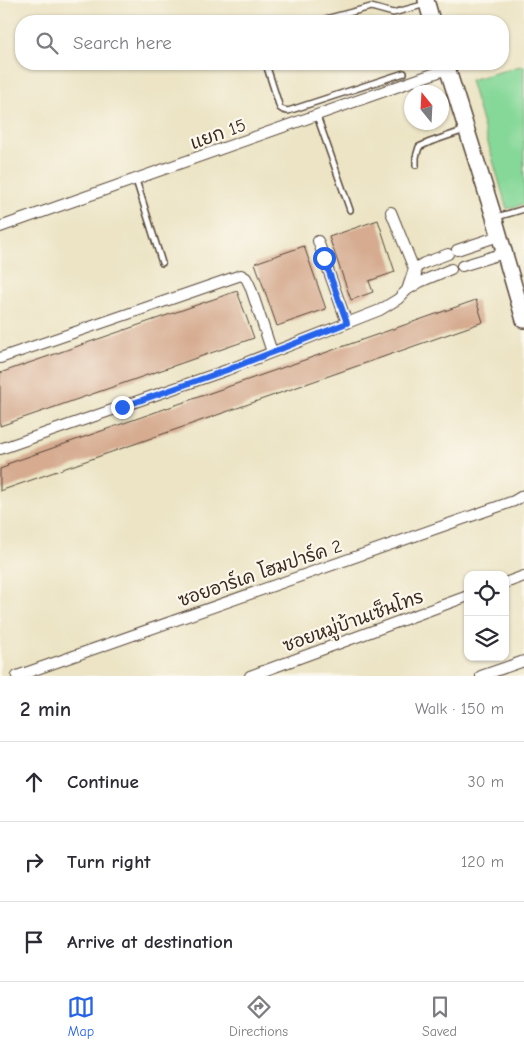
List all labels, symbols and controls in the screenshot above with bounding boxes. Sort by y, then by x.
search box [15,15,509,70]
icon: search [33,29,61,57]
text: Search here [73,32,172,54]
north arrow [404,85,449,130]
street label: แยก 15 [187,115,249,154]
route start [313,247,336,270]
route end [111,396,134,419]
street label: ซอยอาร์เค โฮมปาร์ค 2 [175,533,345,611]
map controls [464,571,509,661]
button: locate [464,571,509,616]
street label: ซอยหมู่บ้านเซ็นโทร [279,583,427,659]
button: layers [464,616,509,661]
text: 2 min [20,697,71,721]
text: Walk · 150 m [415,700,504,718]
icon: ahead [20,768,48,796]
text: Continue [67,771,139,793]
text: 30 m [468,773,504,791]
icon: right [20,848,48,876]
text: Turn right [67,851,151,873]
text: 120 m [461,853,504,871]
icon: arrive [20,928,48,956]
text: Arrive at destination [67,931,233,953]
tab: Map [67,993,95,1040]
tab: Directions [229,993,288,1040]
tab: Saved [422,993,457,1040]

